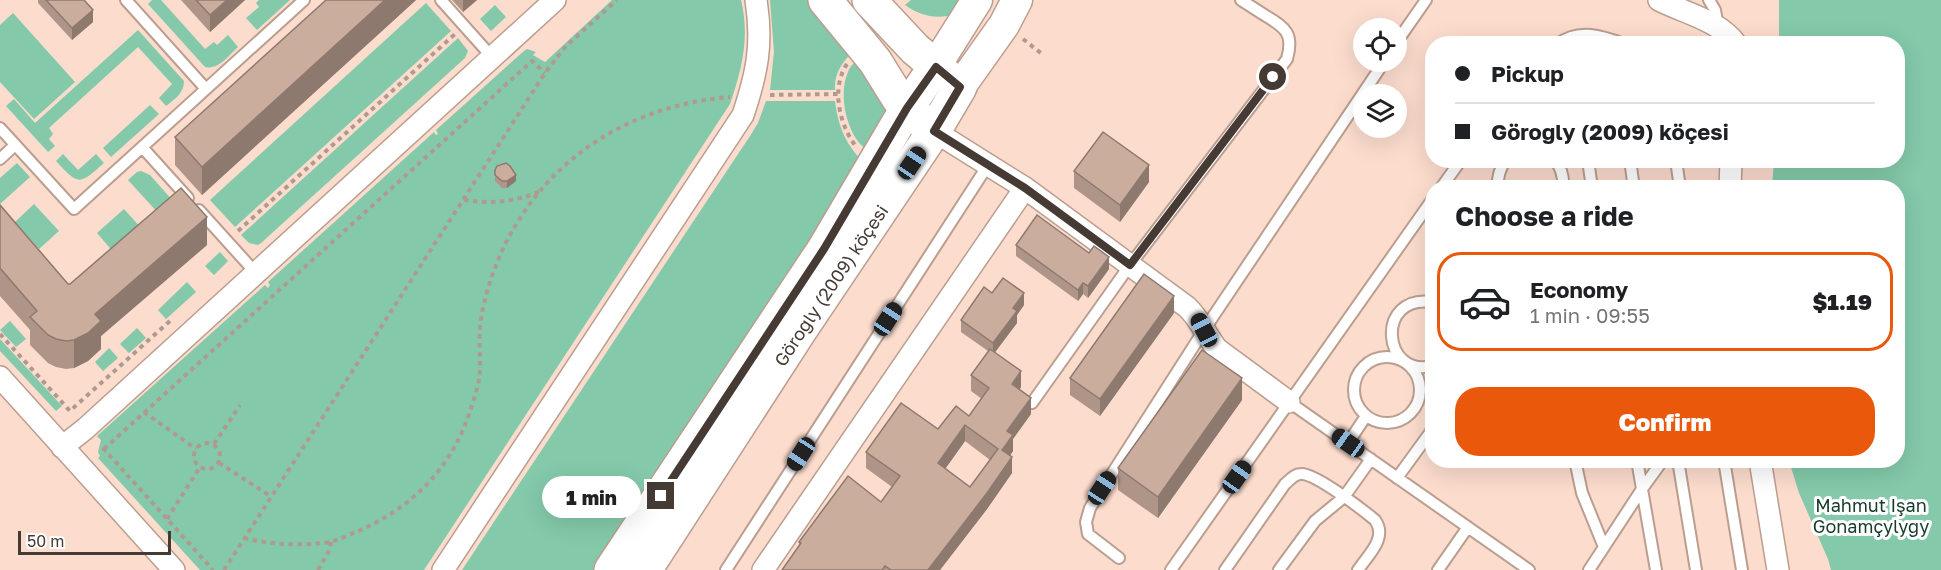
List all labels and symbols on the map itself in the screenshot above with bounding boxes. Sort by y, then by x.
route start [1259,63,1286,90]
car [894,143,930,183]
street label: Görogly (2009) köçesi [769,200,892,370]
car [871,299,905,339]
car [1188,310,1220,350]
car [1328,425,1368,461]
car [784,434,818,474]
car [1219,457,1255,497]
car [1085,468,1119,508]
callout: 1 min [541,475,640,517]
route end [647,482,674,509]
park label: Mahmut Işan Gonamçylygy [1813,494,1929,537]
scale bar [18,528,171,556]

